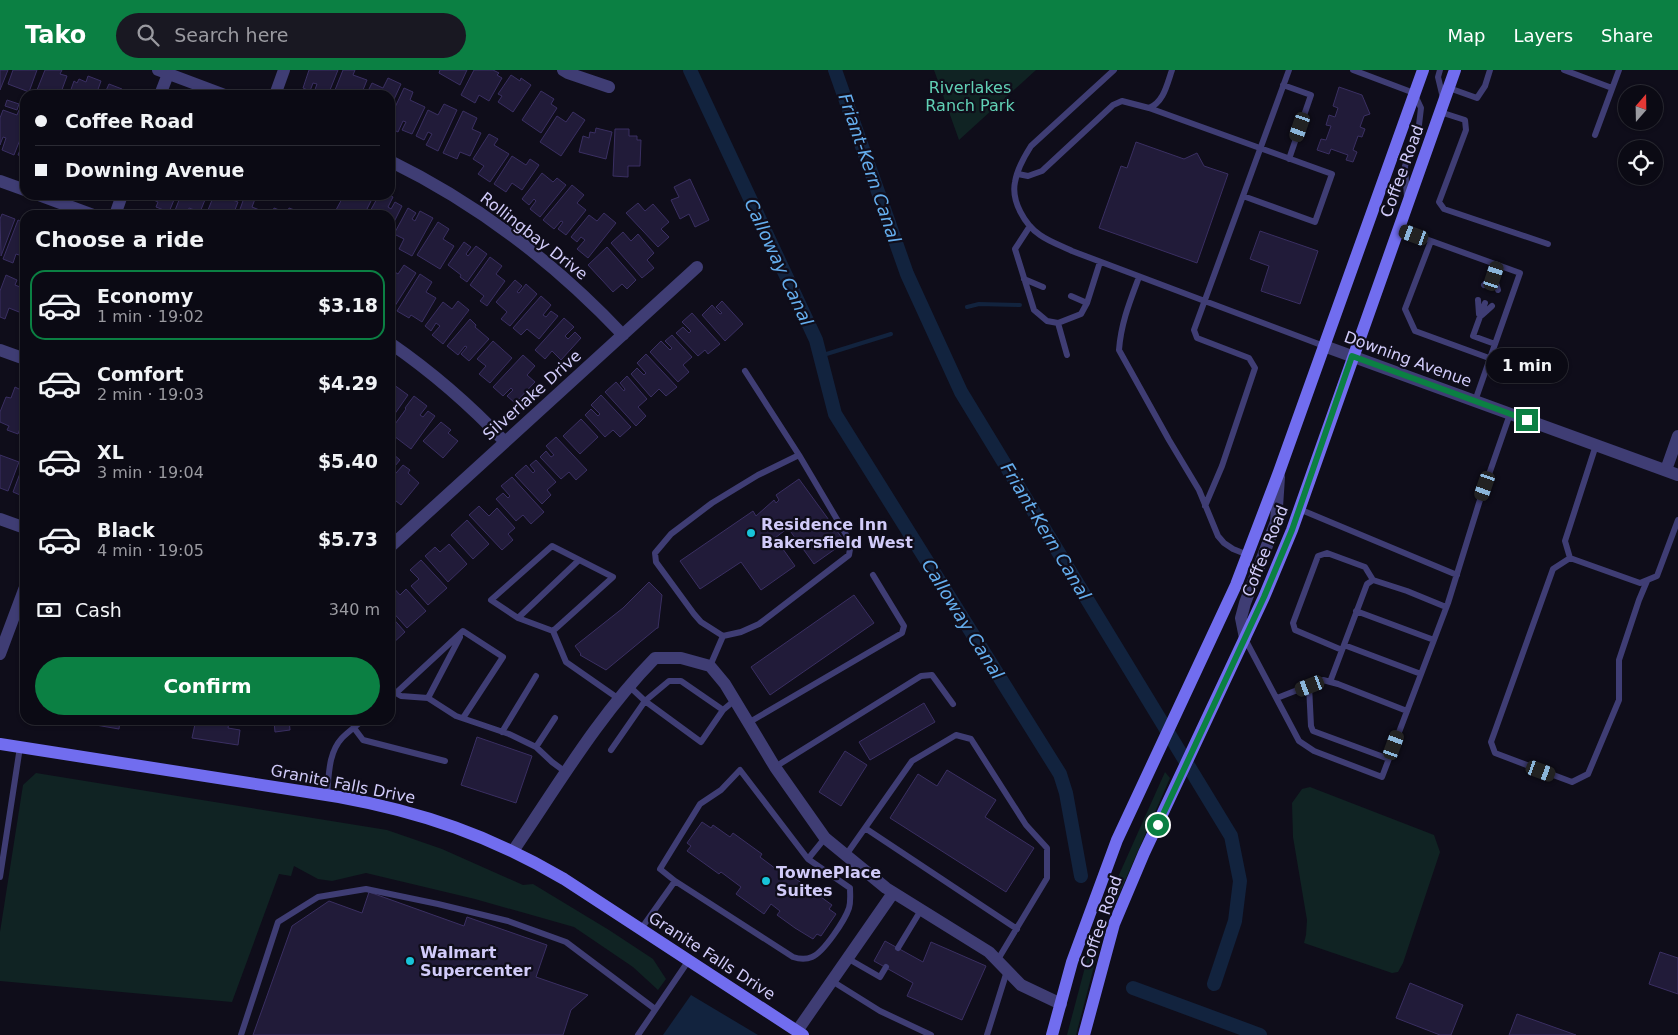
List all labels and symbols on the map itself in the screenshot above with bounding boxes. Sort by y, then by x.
park label: Riverlakes Ranch Park [925,78,1015,115]
north arrow [1618,85,1662,130]
water label: Friant-Kern Canal [835,91,905,245]
car [1288,110,1311,144]
street label: Coffee Road [1377,122,1427,220]
street label: Rollingbay Drive [477,188,591,284]
water label: Calloway Canal [740,195,818,329]
car [1397,223,1430,247]
car [1482,259,1505,293]
street label: Downing Avenue [1342,327,1474,391]
street label: Silverlake Drive [479,346,585,444]
callout: 1 min [1486,348,1568,382]
route end [1516,409,1538,431]
water label: Friant-Kern Canal [997,458,1095,604]
car [1473,469,1496,503]
street label: Coffee Road [1238,503,1292,599]
place label: Residence Inn Bakersfield West [761,515,913,552]
marker: Residence Inn Bakersfield West [745,527,757,539]
water label: Calloway Canal [918,555,1008,683]
car [1293,674,1326,698]
car [1381,728,1406,762]
car [1524,759,1557,783]
street label: Granite Falls Drive [269,761,417,807]
route start [1147,814,1169,836]
place label: TownePlace Suites [776,863,881,900]
street label: Coffee Road [1076,873,1126,971]
marker: TownePlace Suites [760,875,772,887]
street label: Granite Falls Drive [645,908,779,1004]
place label: Walmart Supercenter [420,943,531,980]
marker: Walmart Supercenter [404,955,416,967]

